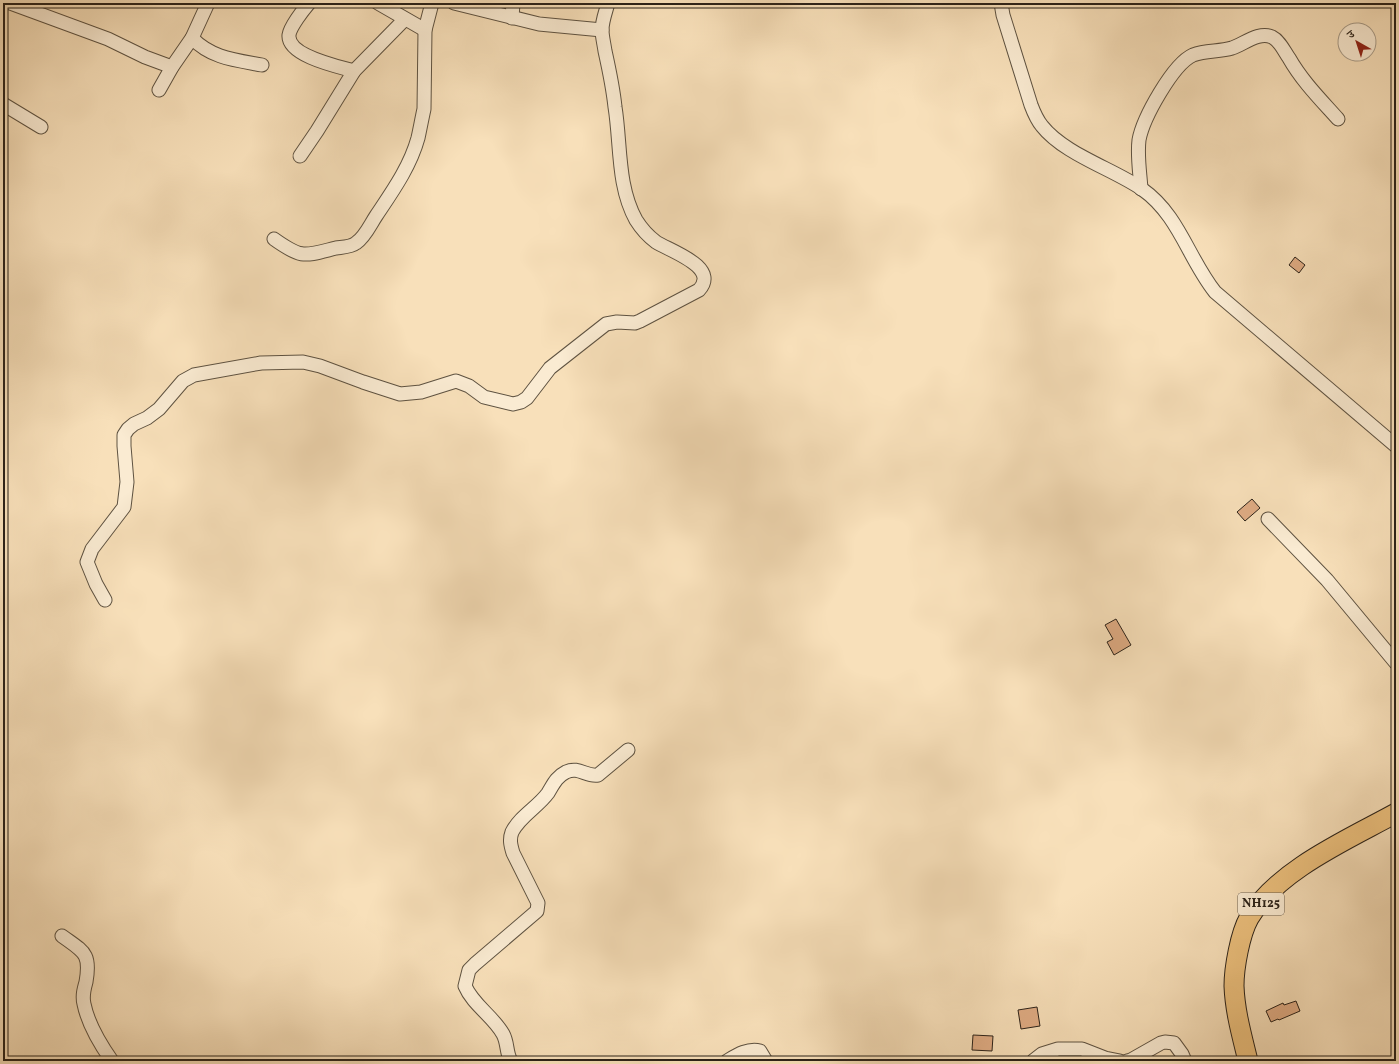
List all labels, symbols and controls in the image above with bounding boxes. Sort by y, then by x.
north arrow [1337,22,1377,62]
text: उ [1344,27,1360,44]
road number: NH125 [1238,893,1284,915]

